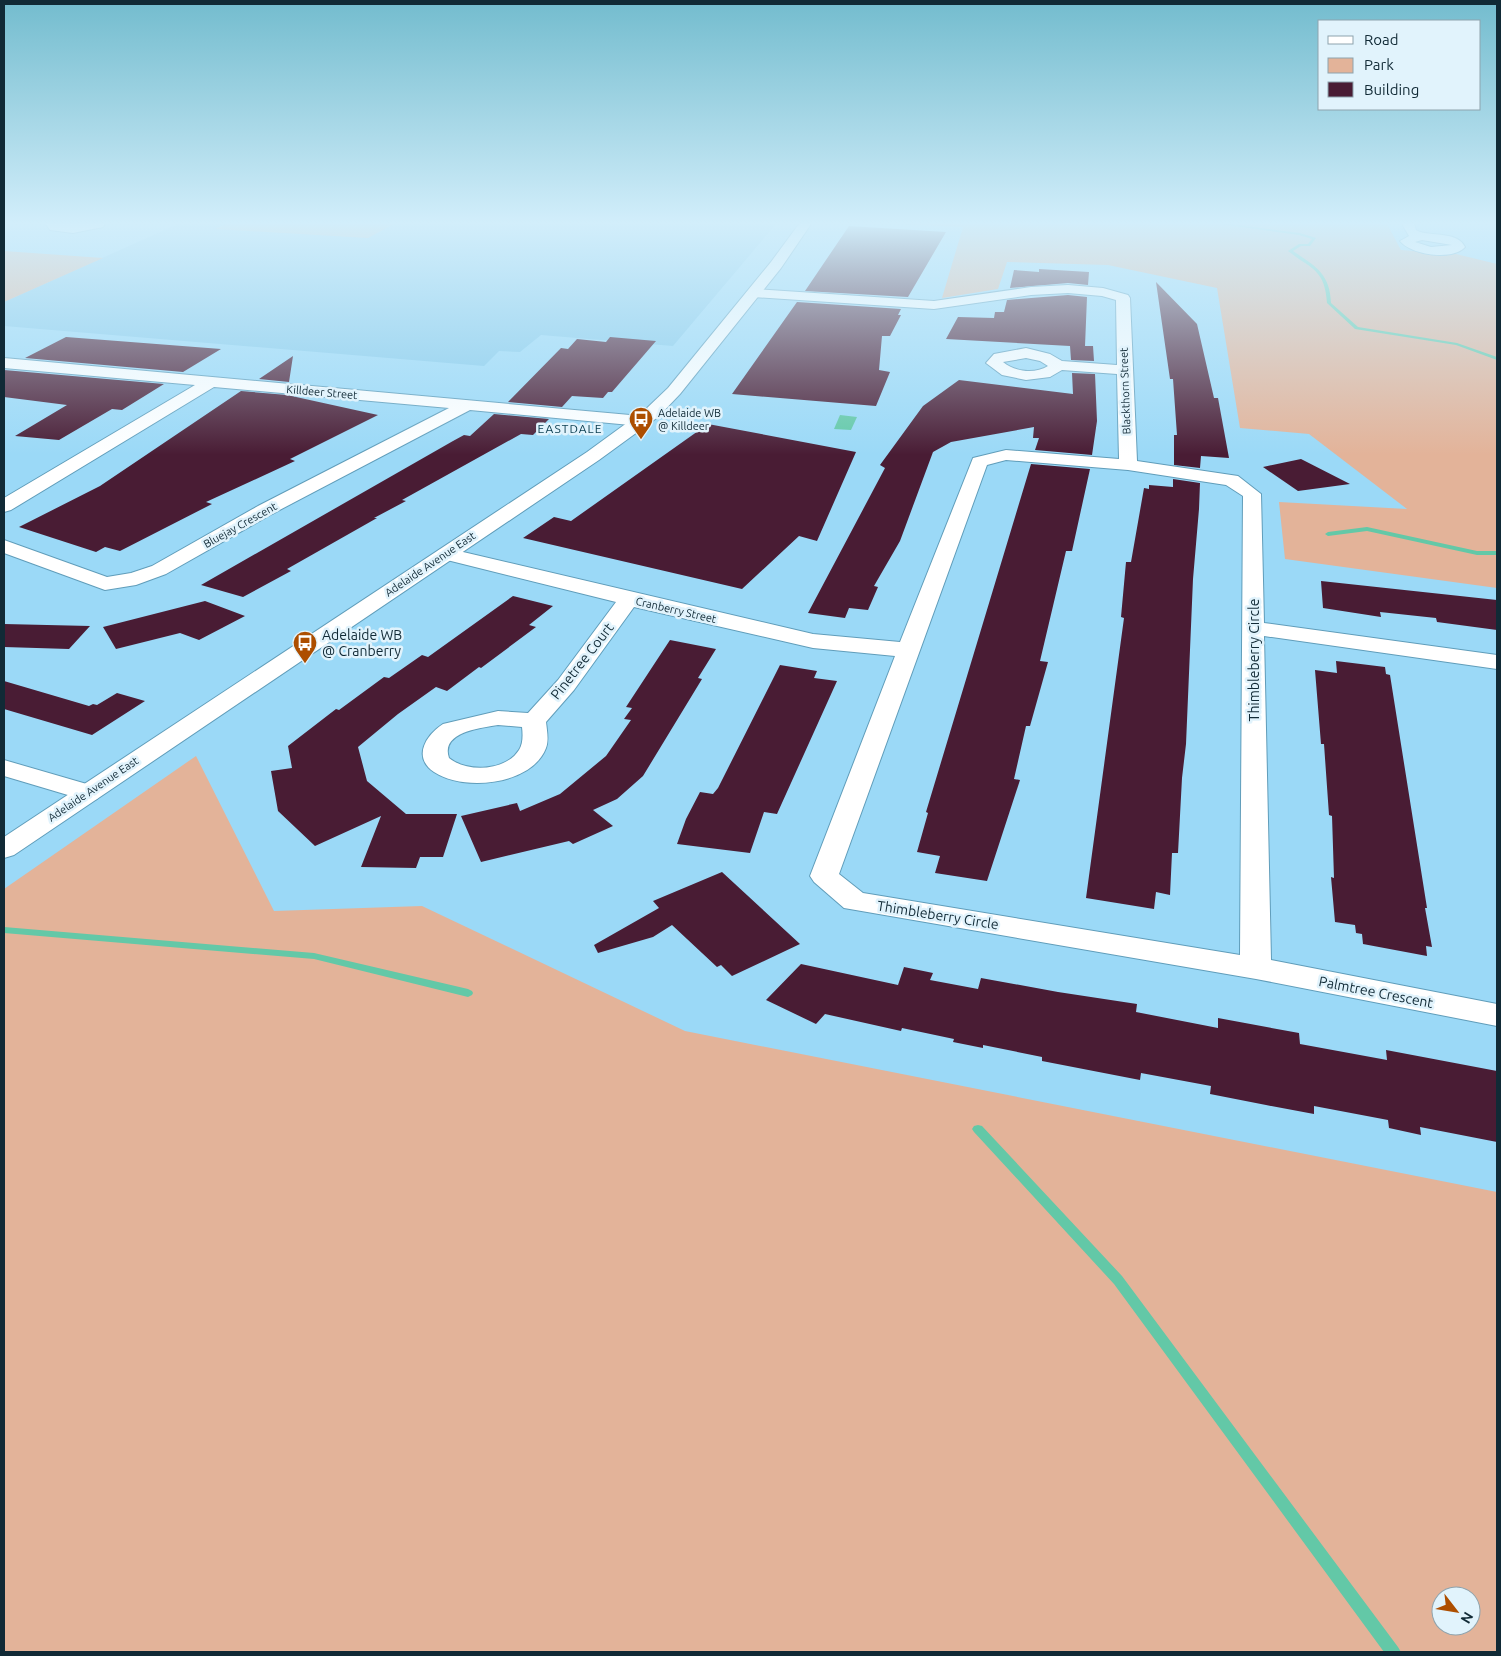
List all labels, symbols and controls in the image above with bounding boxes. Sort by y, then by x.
legend [1318,20,1481,110]
text: Road [1364,31,1399,48]
text: Park [1364,56,1394,73]
text: Building [1364,81,1419,98]
street label: Blackthorn Street [1117,347,1133,435]
street label: Killdeer Street [286,383,359,401]
bus stop icon: Adelaide WB @ Killdeer [628,406,654,440]
place label: Adelaide WB @ Killdeer [658,407,721,432]
district label: EASTDALE [538,422,602,435]
street label: Bluejay Crescent [201,500,279,550]
street label: Adelaide Avenue East [383,529,478,599]
street label: Cranberry Street [634,595,718,625]
street label: Thimbleberry Circle [1246,599,1262,721]
street label: Pinetree Court [547,619,617,702]
place label: Adelaide WB @ Cranberry [322,627,402,659]
bus stop icon: Adelaide WB @ Cranberry [292,630,318,664]
street label: Adelaide Avenue East [46,754,141,824]
street label: Thimbleberry Circle [876,897,1000,933]
street label: Palmtree Crescent [1318,973,1435,1011]
north arrow [1431,1586,1481,1636]
text: N [1458,1609,1477,1626]

